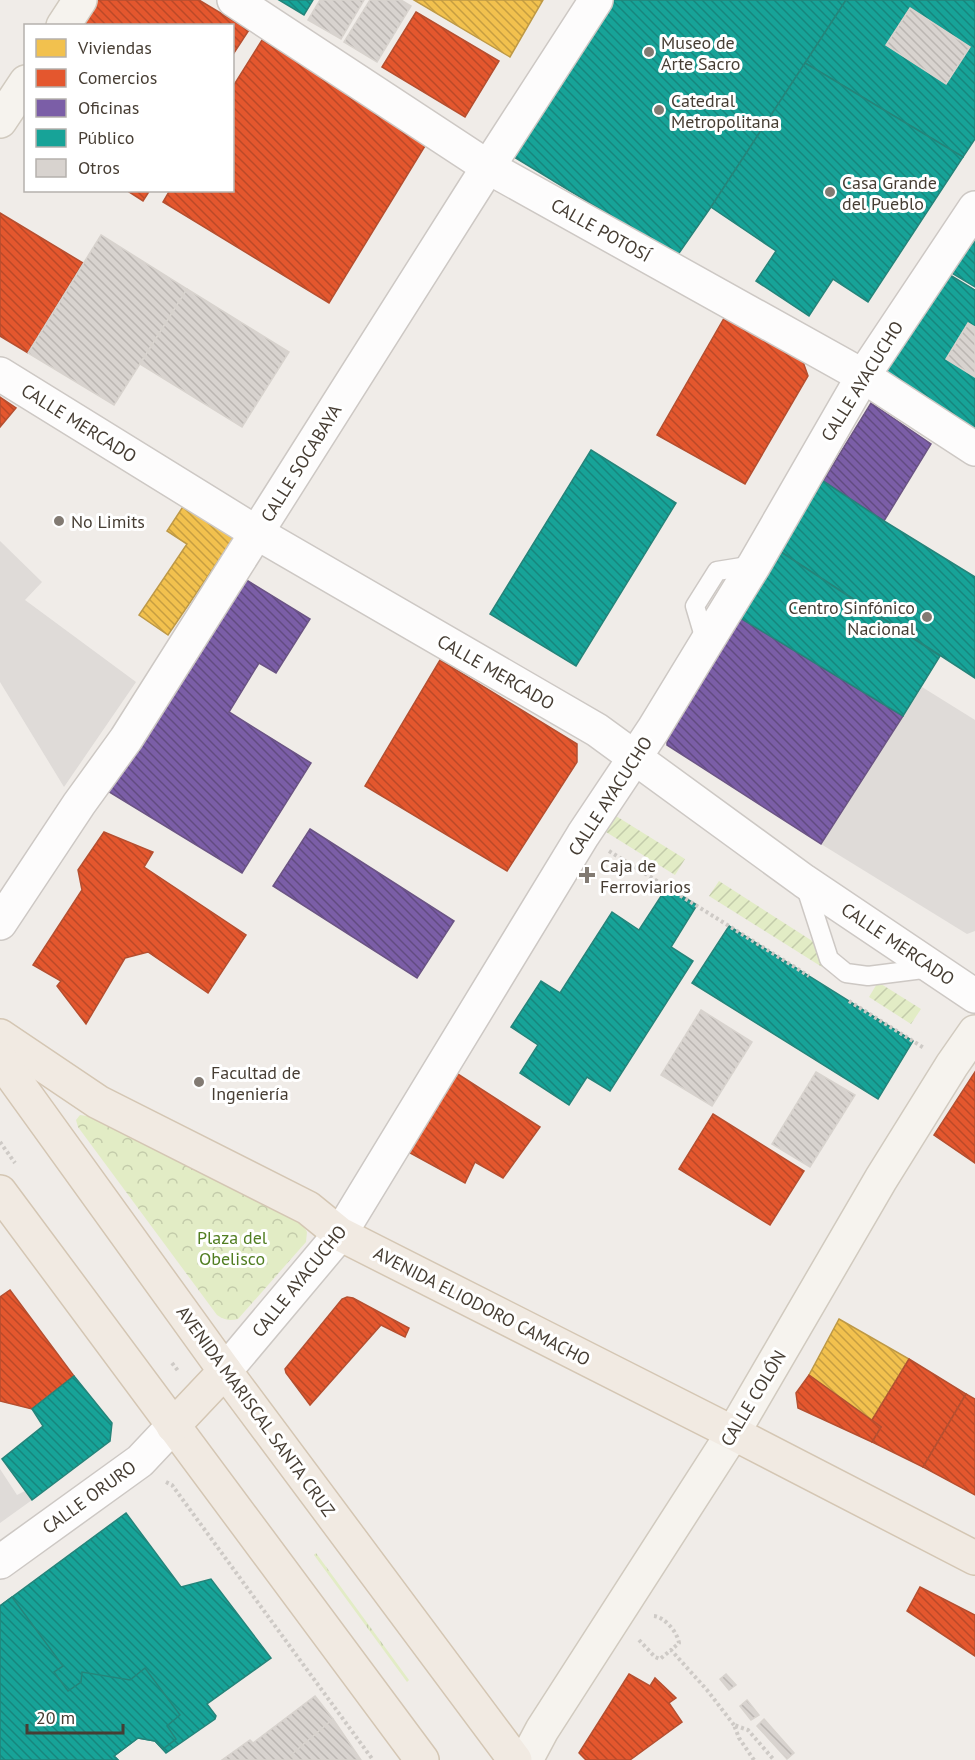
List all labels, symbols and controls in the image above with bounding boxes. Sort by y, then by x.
legend [24,24,234,192]
place label: Museo de Arte Sacro [661,31,740,75]
text: Viviendas [77,36,152,59]
marker: Museo de Arte Sacro [642,45,656,59]
text: Comercios [78,66,157,89]
place label: Catedral Metropolitana [671,89,780,133]
text: Oficinas [78,96,139,119]
marker: Catedral Metropolitana [652,103,666,117]
text: Público [78,126,134,149]
text: Otros [78,156,120,179]
place label: Casa Grande del Pueblo [842,171,937,215]
marker: Casa Grande del Pueblo [823,185,837,199]
street label: CALLE POTOSÍ [547,193,656,267]
street label: CALLE AYACUCHO [816,317,908,445]
street label: CALLE MERCADO [17,378,141,468]
street label: CALLE SOCABAYA [256,399,347,526]
place label: No Limits [71,510,145,533]
marker: No Limits [52,514,66,528]
place label: Centro Sinfónico Nacional [788,596,916,640]
marker: Centro Sinfónico Nacional [920,610,934,624]
street label: CALLE MERCADO [433,629,559,715]
street label: CALLE AYACUCHO [563,732,657,860]
place label: Caja de Ferroviarios [600,854,691,898]
marker: Caja de Ferroviarios [578,866,596,884]
street label: CALLE MERCADO [837,898,959,990]
place label: Facultad de Ingeniería [211,1061,301,1105]
marker: Facultad de Ingeniería [192,1075,206,1089]
street label: CALLE AYACUCHO [247,1220,351,1342]
park label: Plaza del Obelisco [197,1226,268,1270]
street label: AVENIDA ELIODORO CAMACHO [370,1241,594,1371]
street label: AVENIDA MARISCAL SANTA CRUZ [172,1301,340,1521]
street label: CALLE COLÓN [715,1346,791,1450]
street label: CALLE ORURO [38,1455,140,1539]
scale bar [27,1697,123,1735]
text: 20 m [36,1706,75,1729]

